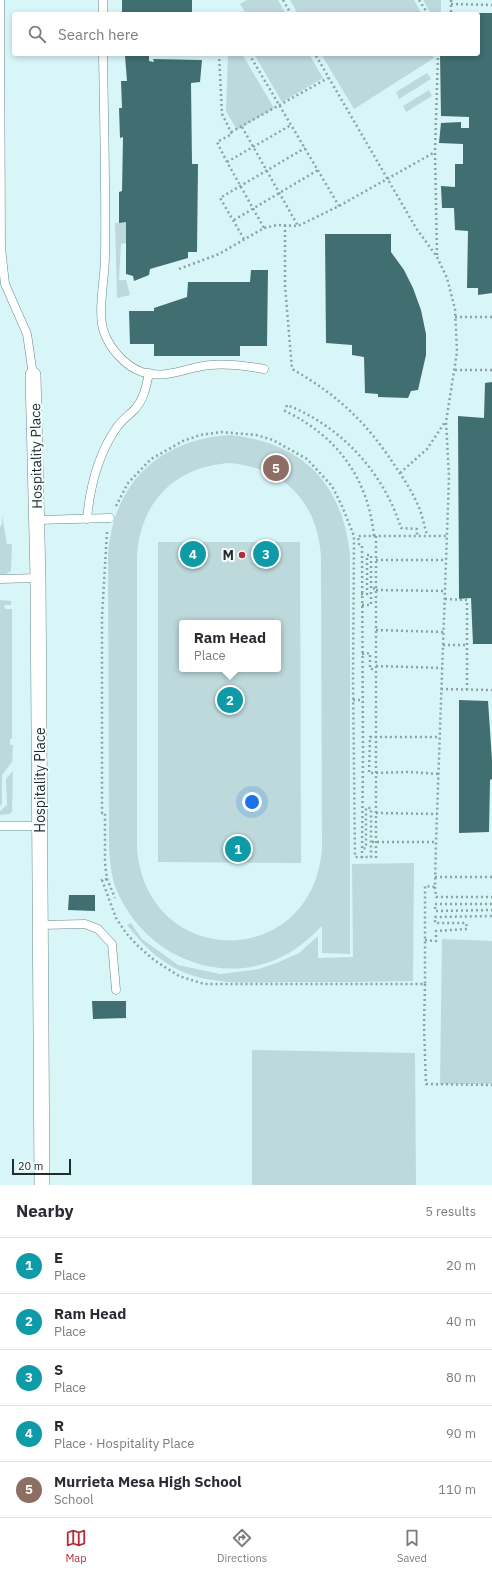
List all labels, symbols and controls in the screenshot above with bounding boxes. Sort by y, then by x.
search box [12,12,480,56]
icon: search [26,23,48,45]
text: Search here [58,25,138,44]
street label: Hospitality Place [26,403,46,509]
pin: 5 [263,453,289,483]
pin: 4 [180,539,206,569]
pin: 3 [253,539,279,569]
place label: M [223,546,234,564]
marker: M [237,550,247,560]
popup [179,620,281,672]
text: Ram Head [194,628,266,647]
text: Place [194,647,226,664]
pin: 2 [217,685,243,715]
street label: Hospitality Place [31,727,49,833]
your location [242,792,262,812]
pin: 1 [225,834,251,864]
scale bar [12,1157,71,1176]
text: 20 m [18,1159,43,1173]
text: Nearby [16,1200,74,1222]
text: 5 results [425,1203,476,1220]
text: E [54,1248,63,1267]
text: 1 [25,1257,33,1274]
text: 20 m [446,1257,476,1274]
text: Place [54,1267,86,1284]
text: Ram Head [54,1304,126,1323]
text: 2 [25,1313,33,1330]
text: 40 m [446,1313,476,1330]
text: Place [54,1323,86,1340]
text: S [54,1360,63,1379]
text: 3 [25,1369,33,1386]
text: 80 m [446,1369,476,1386]
text: Place [54,1379,86,1396]
text: R [54,1416,64,1435]
text: 4 [25,1425,33,1442]
text: 90 m [446,1425,476,1442]
text: Place · Hospitality Place [54,1435,194,1452]
text: Murrieta Mesa High School [54,1472,242,1491]
text: 5 [25,1481,33,1498]
text: 110 m [438,1481,476,1498]
text: School [54,1491,94,1508]
tab: Map [65,1527,87,1565]
tab: Directions [217,1527,267,1565]
tab: Saved [397,1527,427,1565]

